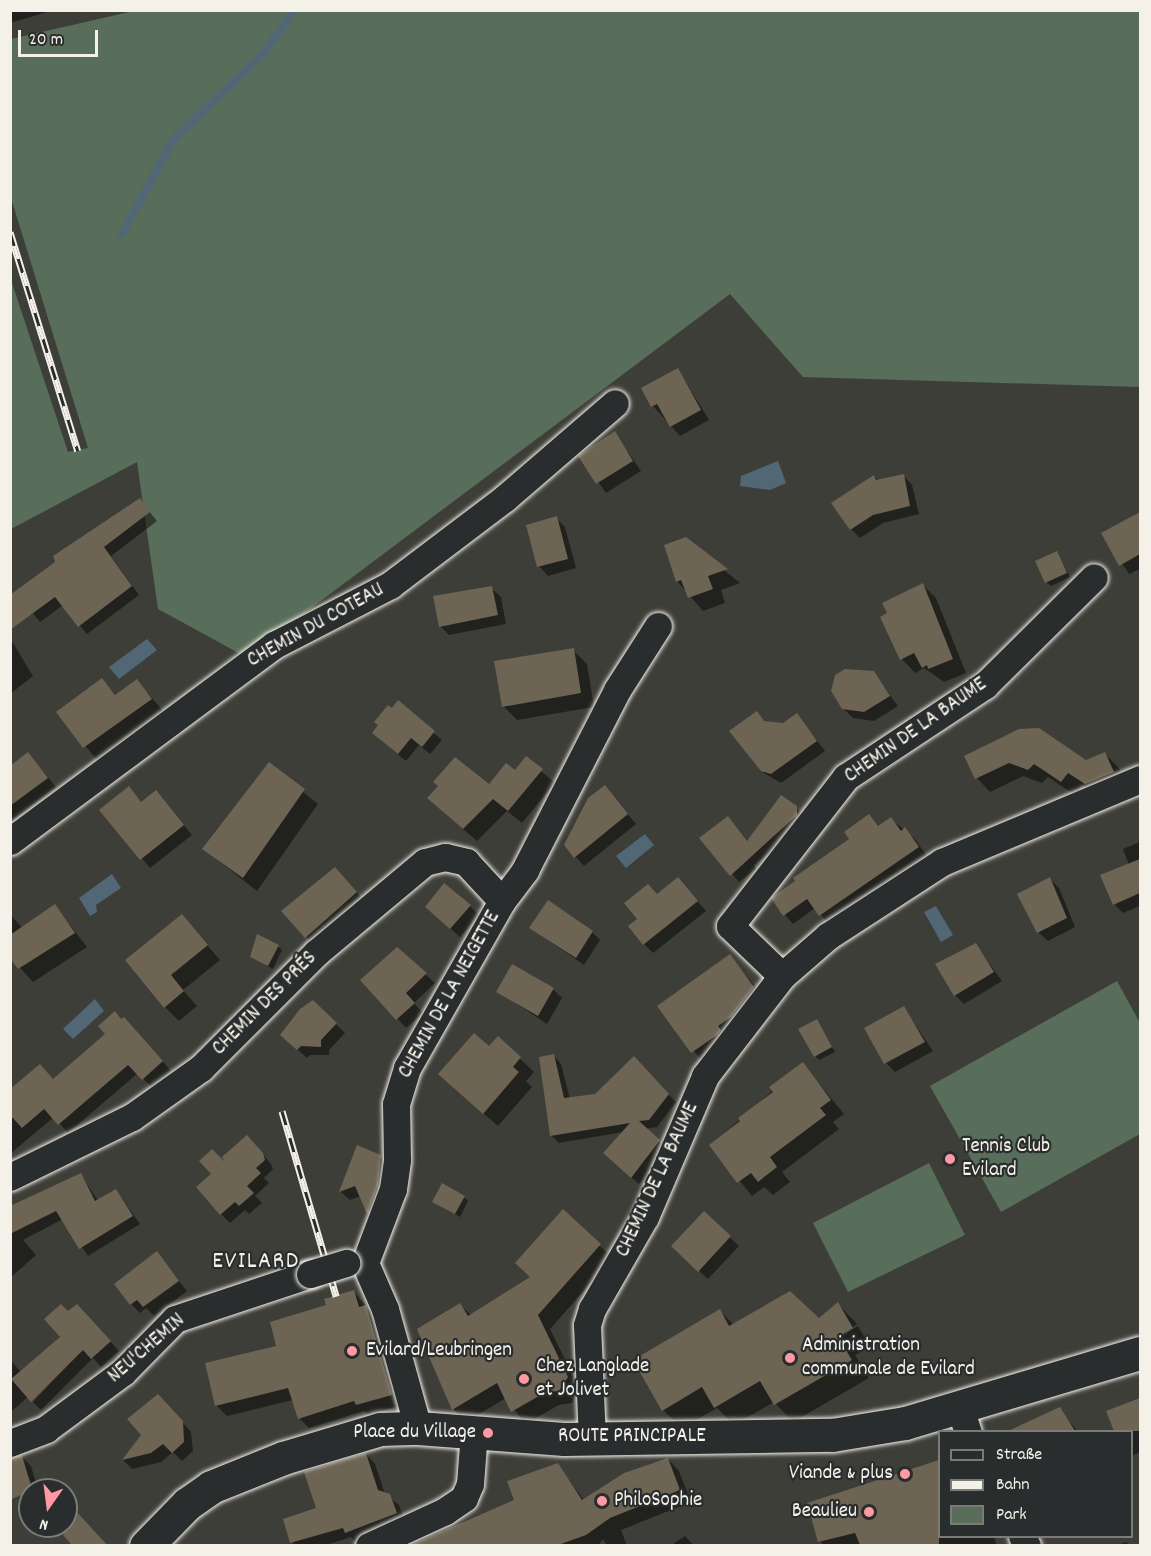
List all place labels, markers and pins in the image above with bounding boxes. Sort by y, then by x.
place label: Tennis Club Evilard [962,1134,1050,1184]
marker: Tennis Club Evilard [943,1152,957,1166]
place label: Administration communale de Evilard [802,1333,975,1383]
place label: Evilard/Leubringen [366,1338,512,1364]
marker: Evilard/Leubringen [343,1342,361,1360]
marker: Administration communale de Evilard [783,1351,797,1365]
place label: Chez Langlade et Jolivet [536,1354,649,1404]
marker: Chez Langlade et Jolivet [517,1372,531,1386]
place label: Place du Village [353,1420,476,1446]
marker: Place du Village [481,1426,495,1440]
place label: Viande & plus [789,1461,893,1487]
marker: Viande & plus [898,1467,912,1481]
place label: PhiloSophie [614,1488,702,1514]
marker: PhiloSophie [595,1494,609,1508]
place label: Beaulieu [792,1499,857,1525]
marker: Beaulieu [862,1505,876,1519]

